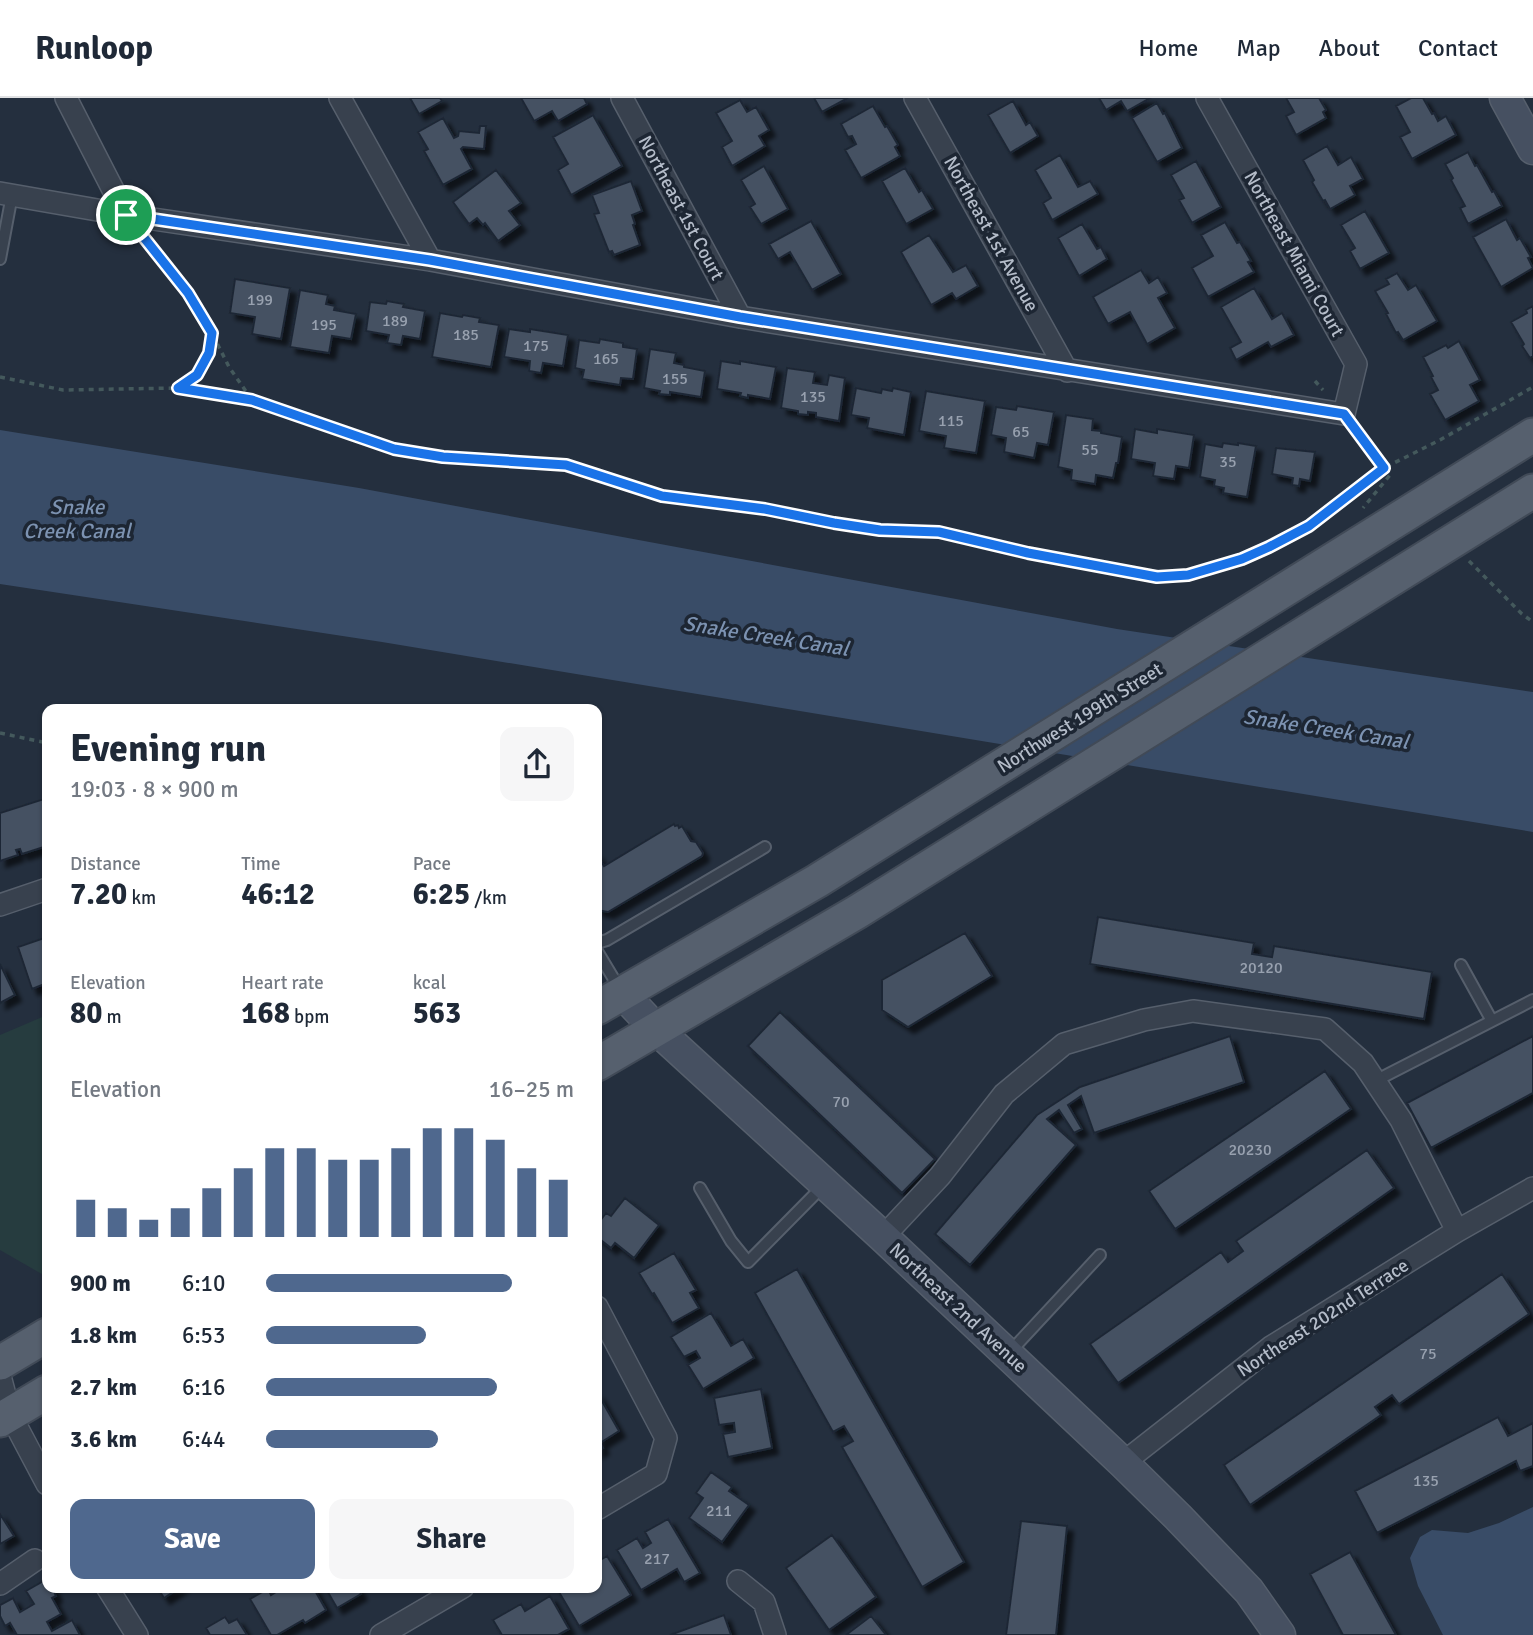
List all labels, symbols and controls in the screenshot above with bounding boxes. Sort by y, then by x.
text: Runloop [35,28,153,69]
text: Home [1138,33,1198,63]
text: Map [1236,33,1281,63]
text: About [1319,33,1380,63]
text: Contact [1418,33,1498,63]
street label: Northeast 1st Court [633,132,729,285]
street label: Northeast 1st Avenue [938,152,1044,316]
street label: Northeast Miami Court [1238,167,1350,341]
pin [96,185,156,245]
icon: arrive [107,196,145,234]
house number: 199 [247,290,273,310]
house number: 189 [382,311,408,331]
house number: 195 [311,315,337,335]
house number: 185 [453,325,479,345]
house number: 175 [523,336,549,356]
house number: 165 [593,349,619,369]
house number: 155 [662,369,688,389]
house number: 135 [800,387,826,407]
house number: 115 [938,411,964,431]
house number: 65 [1012,422,1030,442]
house number: 55 [1081,440,1099,460]
house number: 35 [1219,452,1237,472]
water label: Snake Creek Canal [23,494,133,544]
water label: Snake Creek Canal [682,610,852,662]
street label: Northwest 199th Street [993,657,1167,779]
water label: Snake Creek Canal [1242,703,1412,755]
text: Evening run [70,725,266,772]
button: share [500,727,574,801]
text: 19:03 · 8 × 900 m [70,775,239,804]
text: Distance [70,852,141,876]
text: Time [241,852,280,876]
text: Pace [413,852,451,876]
text: 7.20 [70,876,127,913]
text: 46:12 [241,876,315,913]
text: 6:25 [413,876,470,913]
text: km [127,886,156,910]
text: /km [470,886,507,910]
house number: 20120 [1239,958,1283,978]
text: Elevation [70,971,146,995]
text: Heart rate [241,971,324,995]
text: kcal [413,971,446,995]
text: 80 [70,995,102,1032]
text: 168 [241,995,290,1032]
text: 563 [413,995,461,1032]
text: m [102,1005,122,1029]
text: bpm [290,1005,329,1029]
text: Elevation [70,1075,162,1104]
text: 16–25 m [489,1075,574,1104]
house number: 70 [832,1092,850,1112]
house number: 20230 [1228,1140,1272,1160]
street label: Northeast 2nd Avenue [884,1238,1032,1378]
street label: Northeast 202nd Terrace [1233,1254,1413,1382]
text: 900 m [70,1269,131,1298]
text: 6:10 [182,1269,225,1298]
text: 1.8 km [70,1321,137,1350]
text: 6:53 [182,1321,225,1350]
house number: 75 [1419,1344,1437,1364]
text: 2.7 km [70,1373,137,1402]
text: 6:16 [182,1373,225,1402]
text: 3.6 km [70,1425,137,1454]
text: 6:44 [182,1425,225,1454]
house number: 135 [1413,1471,1439,1491]
button: Save [70,1499,315,1579]
button: Share [329,1499,574,1579]
house number: 211 [706,1501,732,1521]
house number: 217 [644,1549,670,1569]

